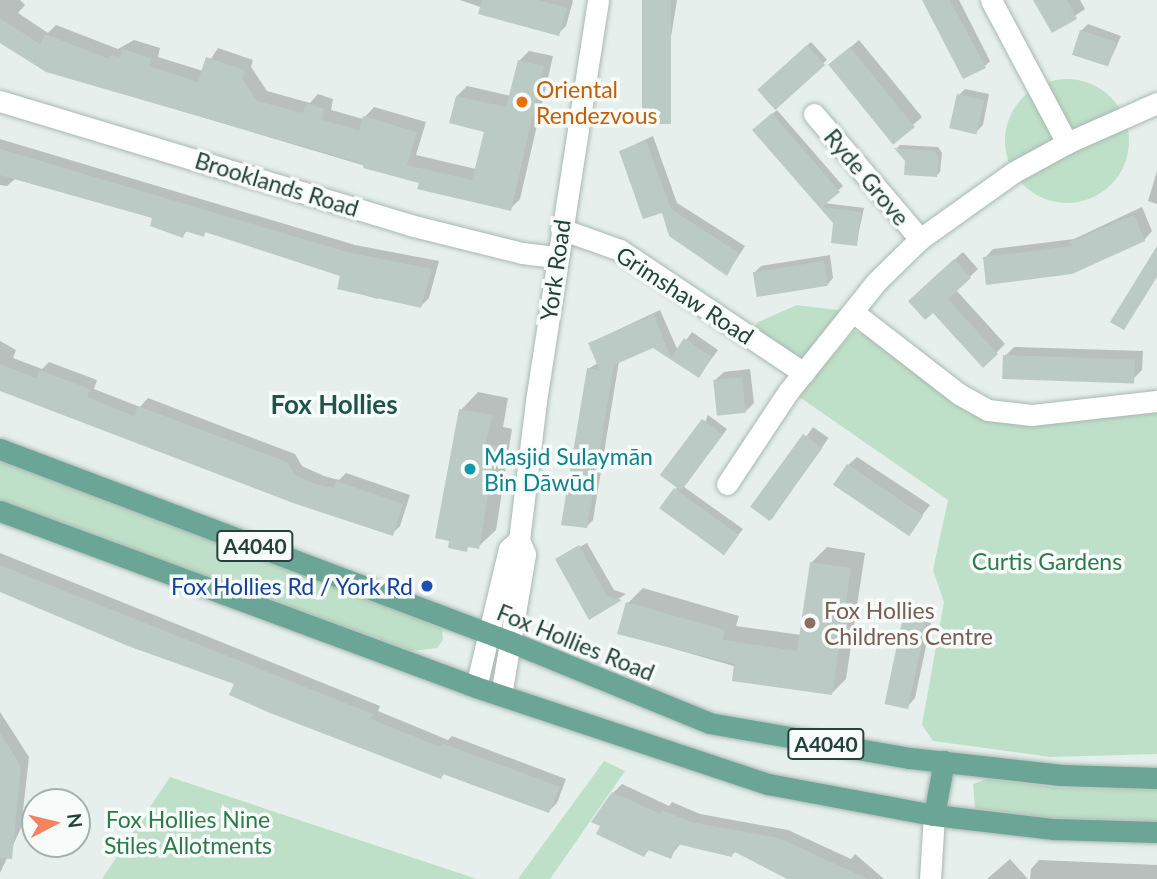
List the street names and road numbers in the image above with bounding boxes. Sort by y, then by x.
street label: Ryde Grove [819,123,915,231]
street label: Brooklands Road [192,146,362,222]
street label: York Road [534,218,576,322]
street label: Grimshaw Road [611,240,759,350]
road number: A4040 [215,528,295,564]
street label: Fox Hollies Road [493,598,659,686]
road number: A4040 [786,726,866,762]

